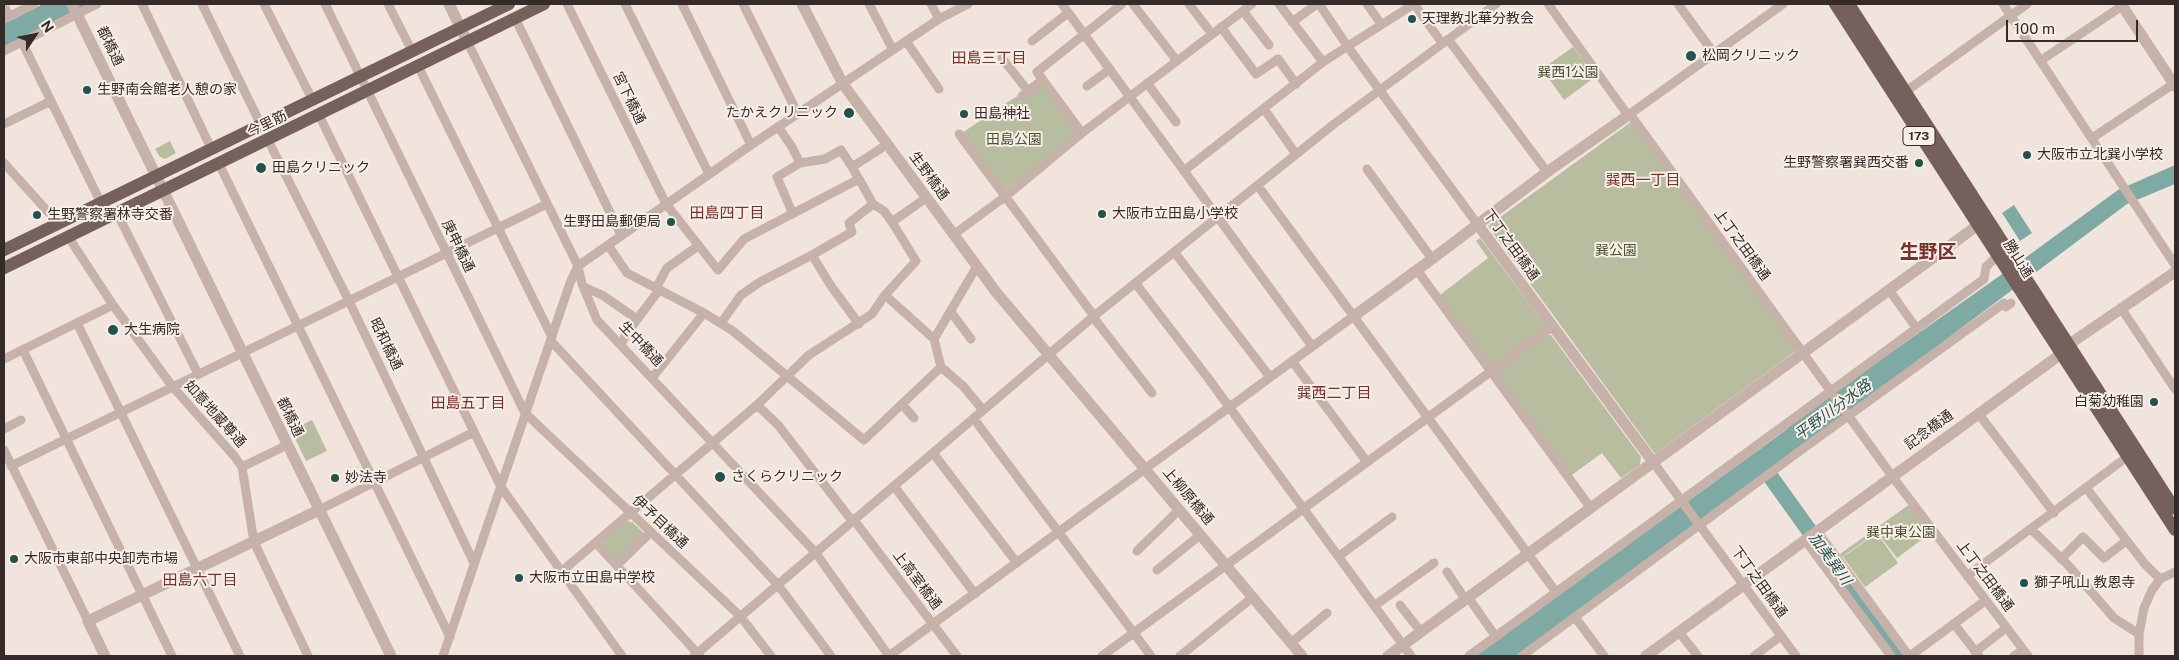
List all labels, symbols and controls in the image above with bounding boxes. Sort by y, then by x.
north arrow [10,10,60,60]
scale bar [2009,10,2142,42]
place label: 天理教北華分教会 [1422,11,1534,27]
marker: 天理教北華分教会 [1406,13,1418,25]
text: N [38,18,57,36]
text: 100 m [2014,20,2055,37]
street label: 都橋通 [93,23,127,69]
place label: 松岡クリニック [1702,48,1800,64]
district label: 田島三丁目 [952,49,1026,67]
marker: 松岡クリニック [1684,49,1698,63]
park label: 巽西1公園 [1537,65,1599,81]
street label: 宮下橋通 [609,69,649,127]
place label: 生野南会館老人憩の家 [97,82,237,98]
marker: 生野南会館老人憩の家 [81,84,93,96]
place label: たかえクリニック [726,105,838,121]
marker: たかえクリニック [842,106,856,120]
place label: 田島神社 [974,106,1030,122]
street label: 今里筋 [244,107,290,141]
marker: 田島神社 [958,108,970,120]
road number: 173 [1903,126,1935,146]
park label: 田島公園 [986,132,1042,148]
place label: 大阪市立北巽小学校 [2037,147,2163,163]
street label: 生野橋通 [906,148,952,204]
marker: 大阪市立北巽小学校 [2021,149,2033,161]
place label: 生野警察署巽西交番 [1783,155,1909,171]
marker: 生野警察署巽西交番 [1913,157,1925,169]
place label: 田島クリニック [272,160,370,176]
marker: 田島クリニック [254,161,268,175]
district label: 巽西一丁目 [1606,171,1680,189]
district label: 田島四丁目 [690,204,764,222]
place label: 大阪市立田島小学校 [1112,206,1238,222]
street label: 下丁之田橋通 [1480,206,1542,284]
street label: 上丁之田橋通 [1711,206,1773,284]
place label: 生野警察署林寺交番 [47,207,173,223]
marker: 大阪市立田島小学校 [1096,208,1108,220]
marker: 生野警察署林寺交番 [31,209,43,221]
place label: 生野田島郵便局 [563,214,661,230]
marker: 生野田島郵便局 [665,216,677,228]
street label: 庚申橋通 [438,217,478,275]
street label: 勝山通 [2000,237,2036,281]
district label: 生野区 [1900,241,1956,263]
park label: 巽公園 [1595,243,1637,259]
street label: 昭和橋通 [366,315,406,373]
street label: 生中橋通 [616,318,666,370]
place label: 大生病院 [124,322,180,338]
marker: 大生病院 [106,323,120,337]
water label: 平野川分水路 [1791,376,1875,444]
street label: 如意地蔵尊通 [181,377,249,451]
district label: 巽西二丁目 [1297,384,1371,402]
street label: 都橋通 [273,394,307,440]
district label: 田島五丁目 [431,394,505,412]
place label: 白菊幼稚園 [2074,394,2144,410]
marker: 白菊幼稚園 [2148,396,2160,408]
street label: 記念橋通 [1901,407,1957,453]
street label: 上柳原橋通 [1159,464,1217,528]
place label: さくらクリニック [731,469,843,485]
place label: 妙法寺 [345,470,387,486]
marker: さくらクリニック [713,470,727,484]
marker: 妙法寺 [329,472,341,484]
street label: 伊予目橋通 [629,492,691,552]
park label: 巽中東公園 [1866,525,1936,541]
water label: 加美巽川 [1805,529,1855,589]
street label: 上丁之田橋通 [1953,537,2017,615]
street label: 下丁之田橋通 [1728,543,1790,621]
street label: 上高室橋通 [889,547,945,613]
place label: 大阪市東部中央卸売市場 [24,551,178,567]
marker: 大阪市東部中央卸売市場 [8,553,20,565]
place label: 大阪市立田島中学校 [529,570,655,586]
district label: 田島六丁目 [163,571,237,589]
marker: 大阪市立田島中学校 [513,572,525,584]
place label: 獅子吼山 教恩寺 [2034,575,2135,591]
marker: 獅子吼山 教恩寺 [2018,577,2030,589]

